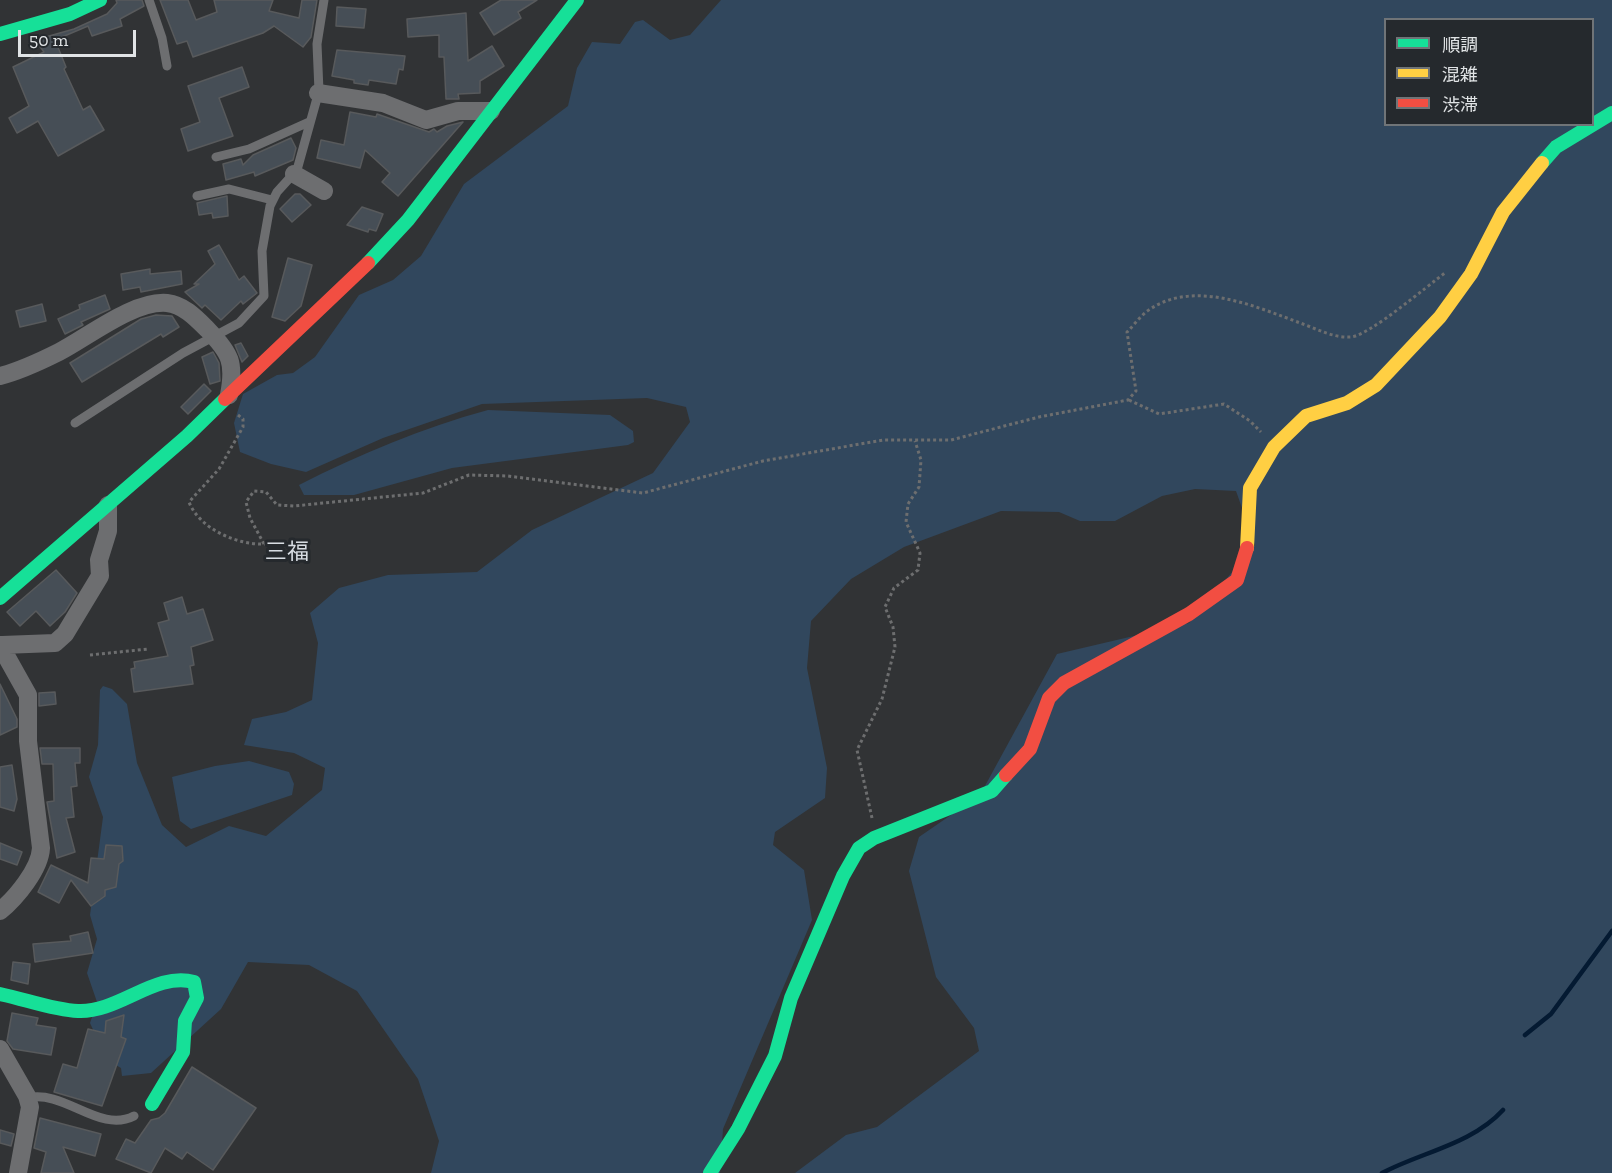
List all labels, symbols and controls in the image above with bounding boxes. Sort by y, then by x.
scale bar [21,18,140,56]
legend [1384,18,1594,126]
text: 50 m [29,29,68,51]
text: 順調 [1442,34,1478,56]
text: 混雑 [1442,64,1478,86]
text: 渋滞 [1442,94,1478,116]
district label: 三福 [265,540,309,566]

